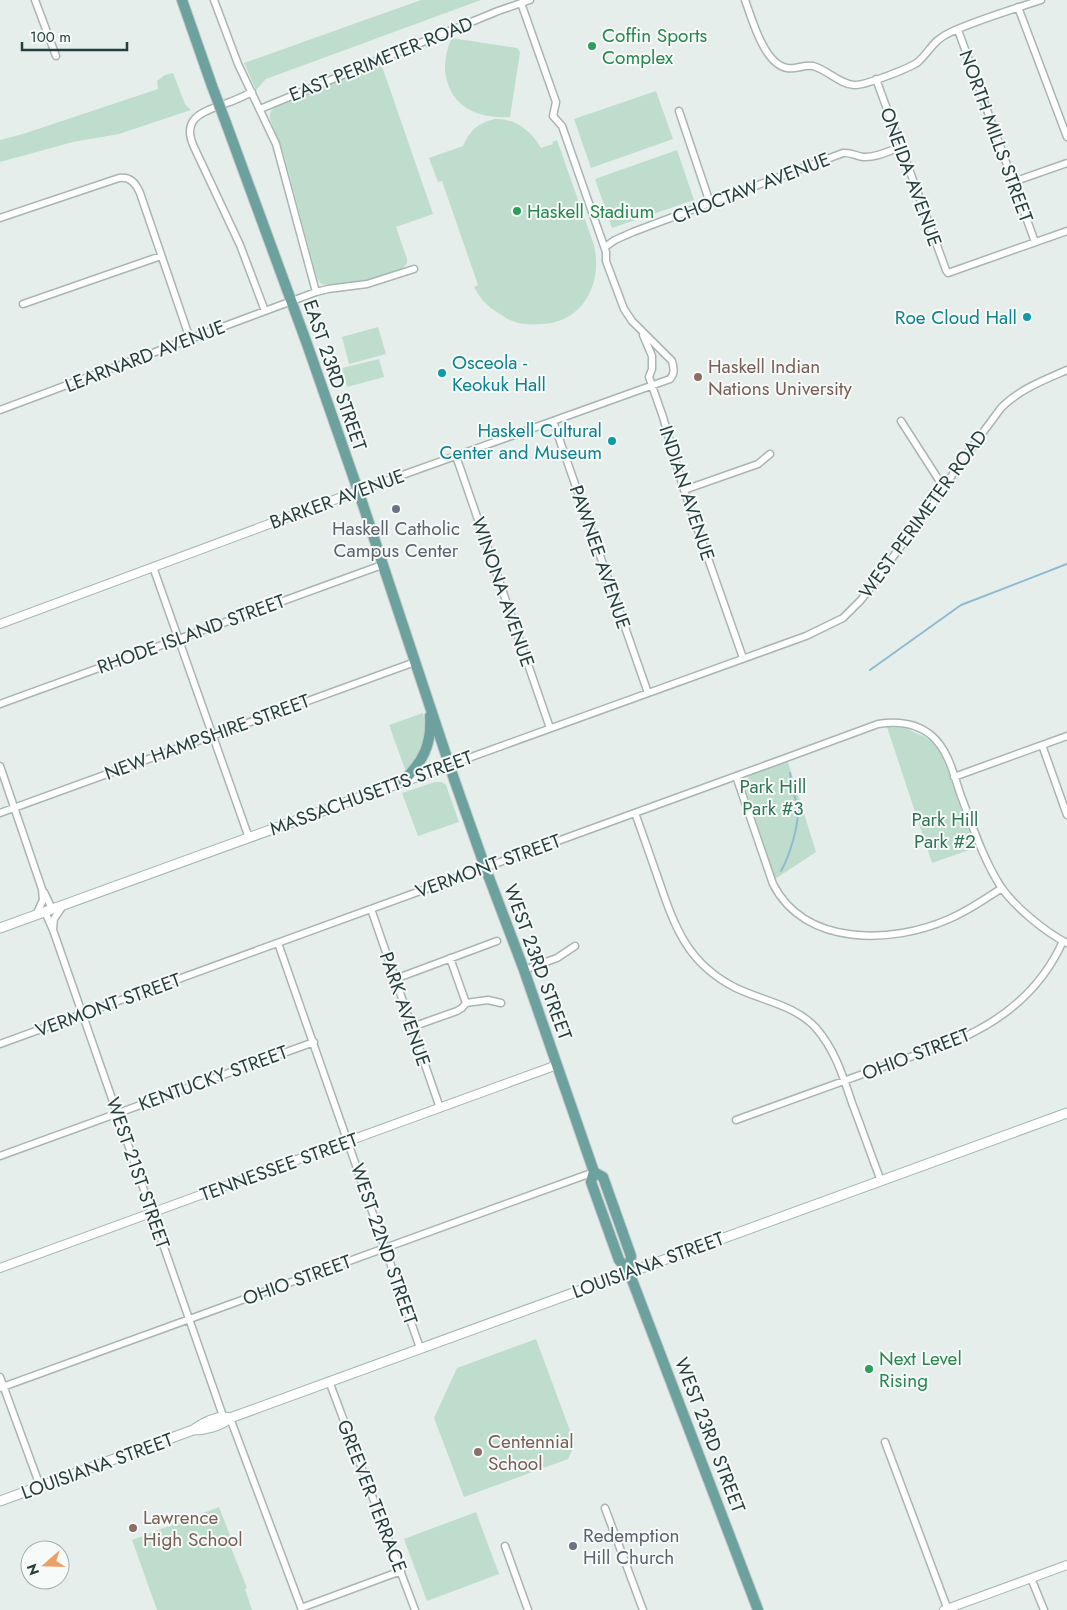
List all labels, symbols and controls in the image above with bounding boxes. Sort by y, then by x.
street label: EAST PERIMETER ROAD [285,10,477,108]
scale bar [22,20,128,52]
place label: Coffin Sports Complex [602,22,708,71]
text: 100 m [30,26,71,48]
marker: Coffin Sports Complex [586,40,598,52]
street label: NORTH MILLS STREET [952,46,1040,226]
street label: ONEIDA AVENUE [873,104,949,250]
street label: CHOCTAW AVENUE [668,146,834,230]
place label: Haskell Stadium [527,198,654,225]
marker: Haskell Stadium [511,205,523,217]
street label: EAST 23RD STREET [297,296,374,454]
place label: Roe Cloud Hall [895,304,1017,331]
marker: Roe Cloud Hall [1021,311,1033,323]
street label: LEARNARD AVENUE [61,313,229,399]
place label: Osceola - Keokuk Hall [452,349,546,398]
place label: Haskell Indian Nations University [708,353,852,402]
marker: Osceola - Keokuk Hall [436,367,448,379]
marker: Haskell Indian Nations University [692,371,704,383]
place label: Haskell Cultural Center and Museum [439,417,602,466]
street label: INDIAN AVENUE [652,422,722,564]
street label: WEST PERIMETER ROAD [853,424,993,604]
marker: Haskell Cultural Center and Museum [606,435,618,447]
street label: BARKER AVENUE [266,462,408,536]
street label: PAWNEE AVENUE [563,481,637,633]
marker: Haskell Catholic Campus Center [390,503,402,515]
street label: WINONA AVENUE [465,513,541,671]
place label: Haskell Catholic Campus Center [332,515,460,564]
street label: RHODE ISLAND STREET [93,587,289,681]
street label: NEW HAMPSHIRE STREET [101,687,314,787]
street label: MASSACHUSETTS STREET [266,744,476,842]
park label: Park Hill Park #3 [740,773,806,822]
park label: Park Hill Park #2 [912,806,978,855]
street label: VERMONT STREET [412,827,565,905]
street label: WEST 23RD STREET [497,880,579,1044]
street label: PARK AVENUE [373,948,437,1070]
street label: VERMONT STREET [32,966,185,1044]
street label: OHIO STREET [858,1021,974,1087]
street label: KENTUCKY STREET [135,1038,292,1118]
street label: WEST 21ST STREET [99,1094,177,1252]
street label: TENNESSEE STREET [196,1126,362,1208]
street label: WEST 22ND STREET [344,1160,424,1328]
street label: LOUISIANA STREET [568,1225,728,1305]
street label: OHIO STREET [239,1248,355,1312]
place label: Next Level Rising [879,1345,962,1394]
street label: WEST 23RD STREET [668,1353,752,1517]
marker: Next Level Rising [863,1363,875,1375]
street label: GREEVER TERRACE [330,1416,414,1576]
street label: LOUISIANA STREET [17,1426,177,1506]
place label: Centennial School [488,1428,574,1477]
marker: Centennial School [472,1446,484,1458]
place label: Lawrence High School [143,1504,243,1553]
marker: Lawrence High School [127,1522,139,1534]
place label: Redemption Hill Church [583,1522,680,1571]
north arrow [20,1540,70,1590]
marker: Redemption Hill Church [567,1540,579,1552]
text: N [21,1561,44,1578]

